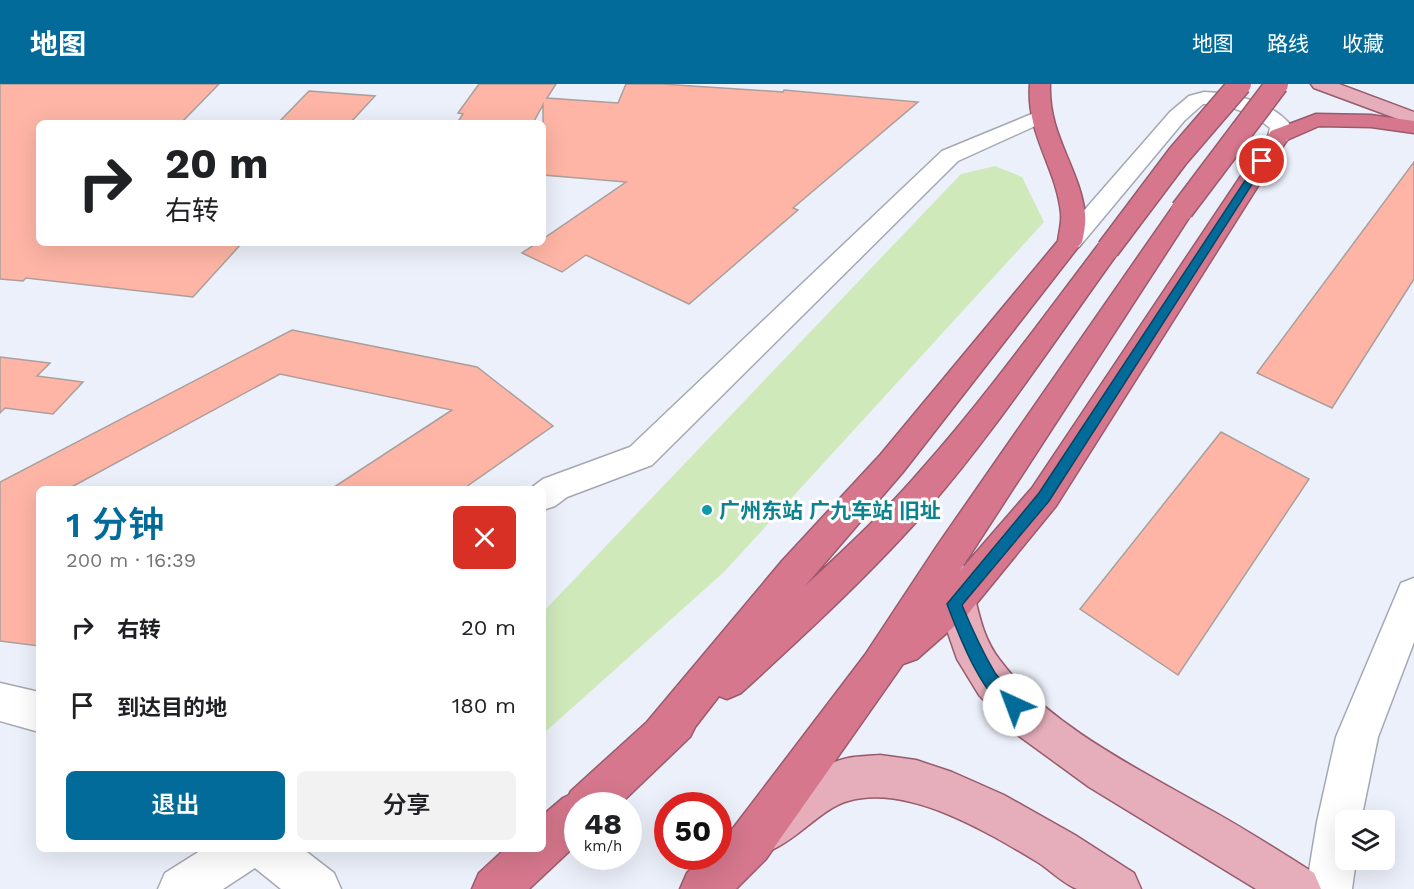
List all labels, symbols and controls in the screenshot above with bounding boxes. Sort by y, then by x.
text: 地图 [30,28,86,61]
text: 地图 [1192,31,1234,56]
text: 路线 [1267,31,1309,56]
text: 收藏 [1342,31,1384,56]
pin [1236,135,1287,186]
text: 20 m [165,139,269,188]
icon: right [66,144,144,222]
icon: arrive [1245,144,1278,177]
text: 右转 [165,195,219,227]
place label: 广州东站 广九车站 旧址 [719,498,941,523]
marker: 广州东站 广九车站 旧址 [700,503,714,517]
text: 1 分钟 [66,504,164,546]
button: close [453,506,516,569]
text: 200 m · 16:39 [66,548,196,572]
icon: right [66,611,99,644]
text: 20 m [461,615,516,640]
text: 右转 [117,617,161,642]
position arrow [982,673,1046,737]
icon: arrive [66,689,99,722]
text: 180 m [452,693,516,718]
text: 到达目的地 [117,695,227,720]
button: 退出 [66,771,285,840]
button: 分享 [297,771,516,840]
speed limit sign: 50 [654,792,732,870]
text: 48 [584,806,622,841]
map controls [1335,810,1395,870]
button: layers [1335,810,1395,870]
text: km/h [584,837,622,855]

